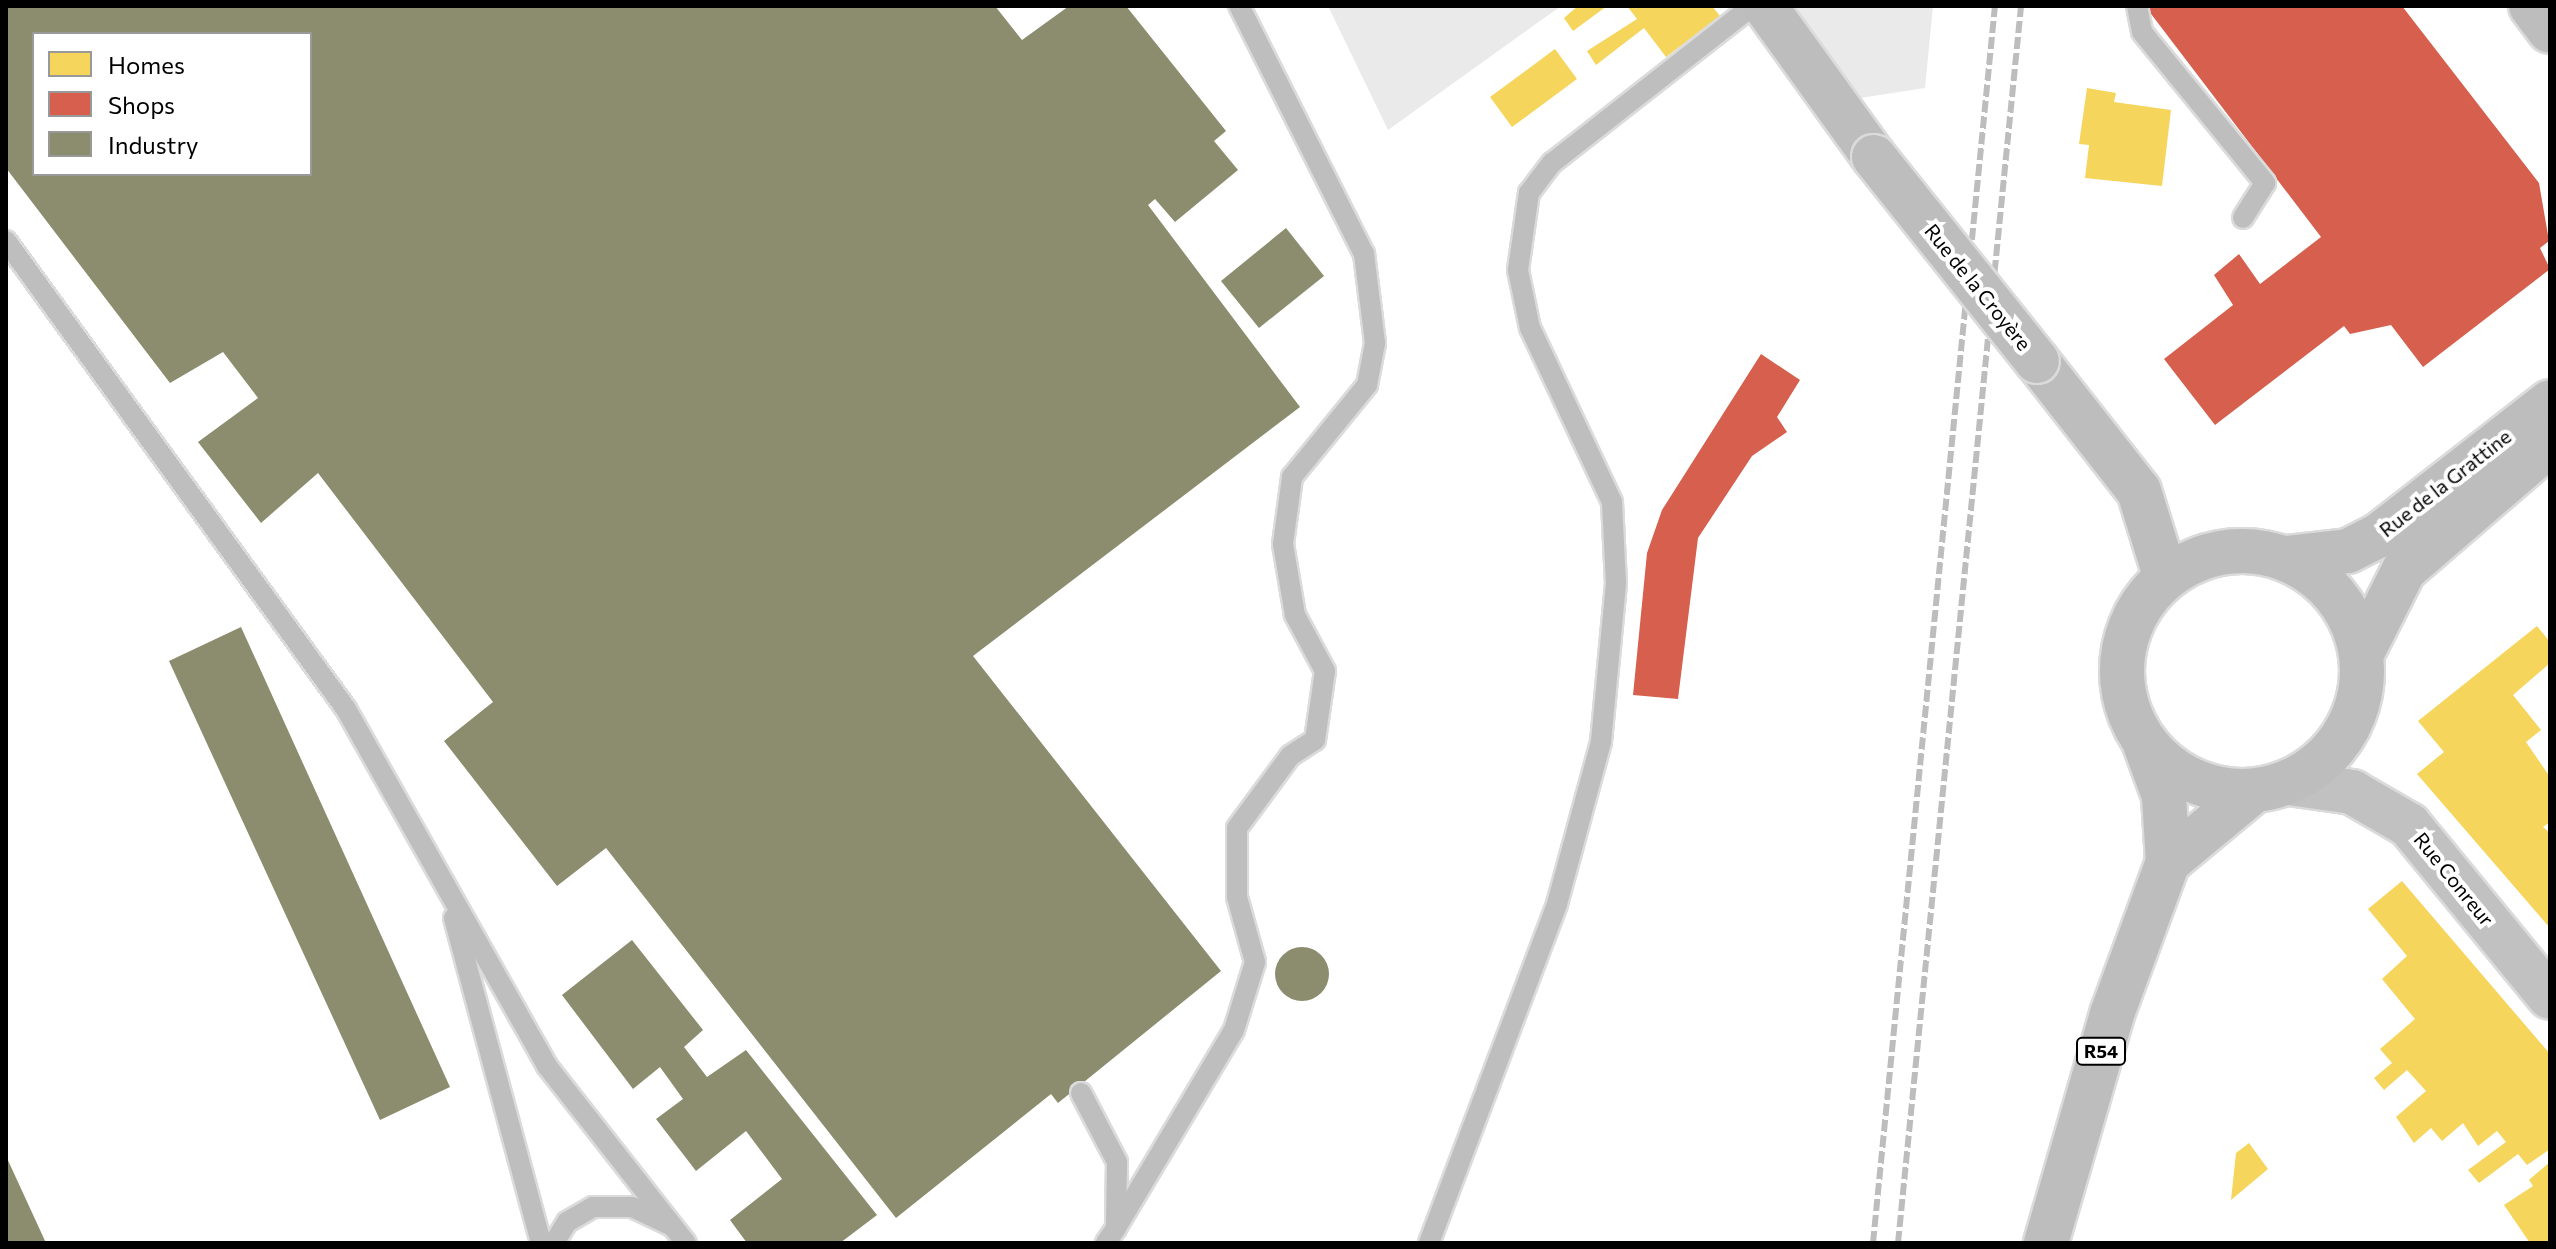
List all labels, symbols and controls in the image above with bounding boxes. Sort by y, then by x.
legend [32,32,312,176]
text: Homes [108,50,185,79]
text: Shops [108,90,175,119]
text: Industry [108,130,198,159]
street label: Rue de la Croyère [1920,219,2036,355]
street label: Rue de la Grattine [2374,424,2516,542]
street label: Rue Conreur [2409,827,2499,931]
road number: R54 [2075,1037,2127,1065]

